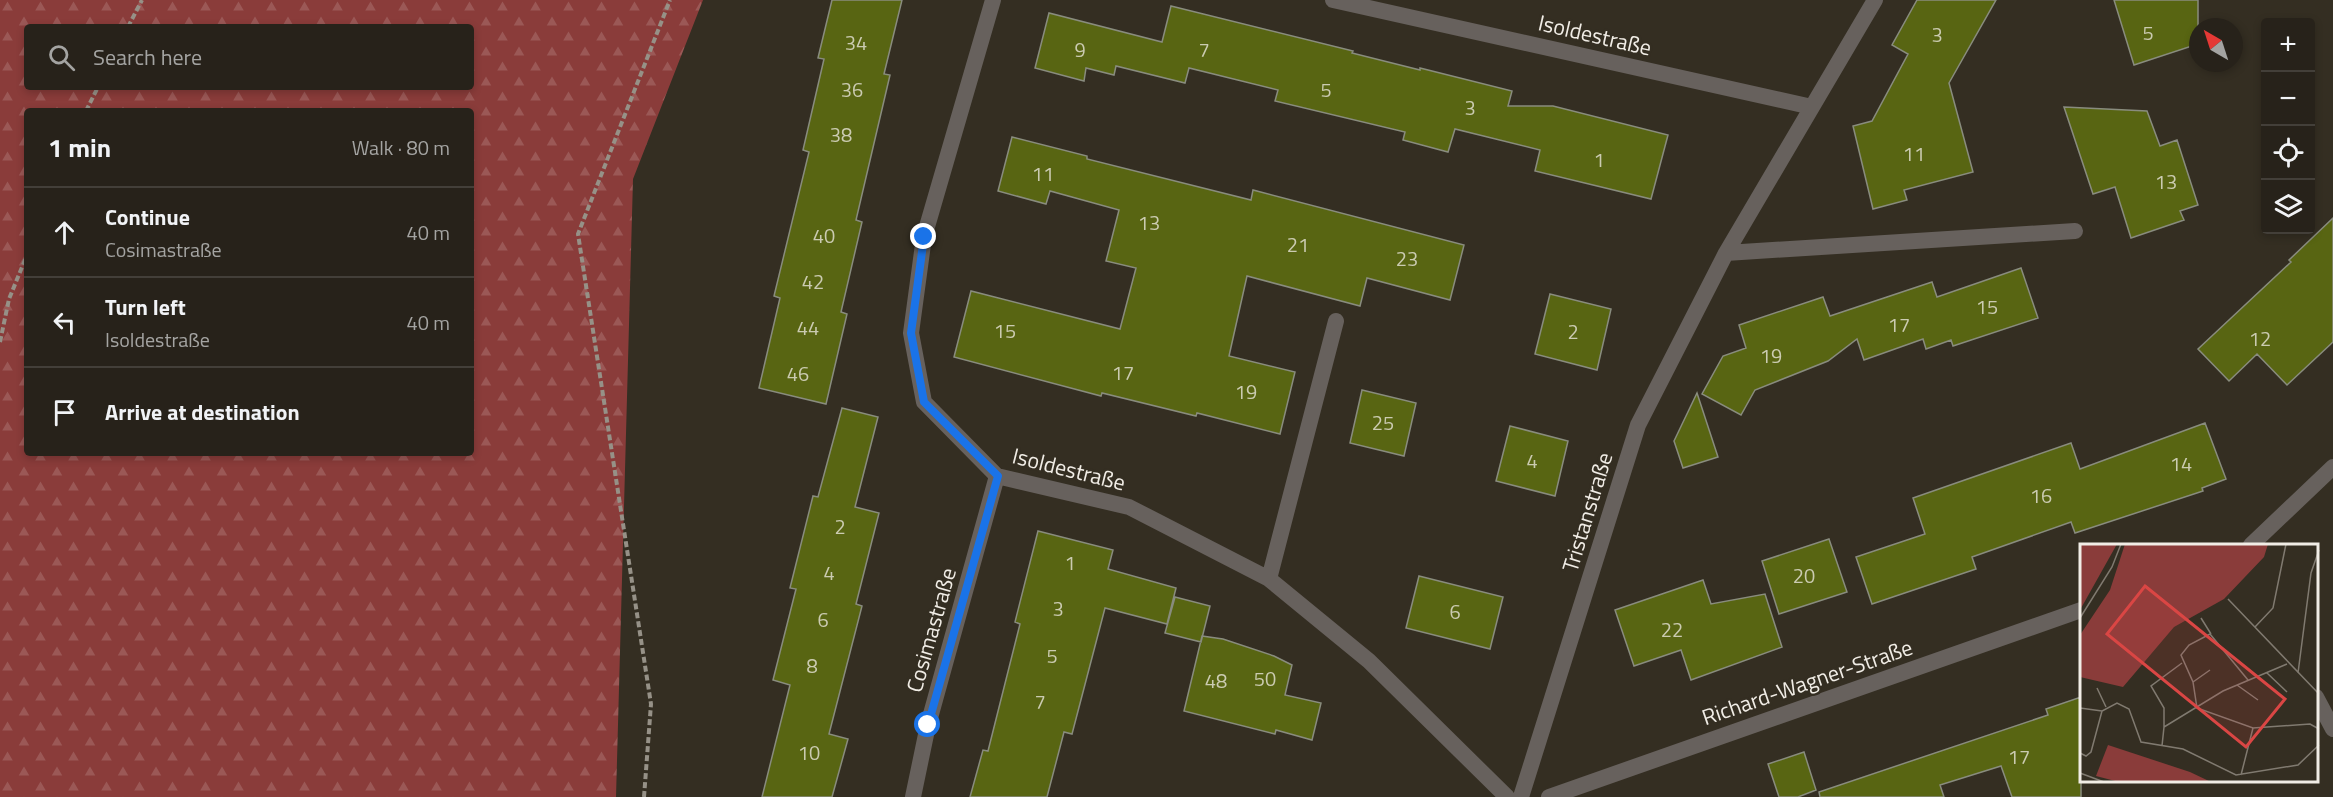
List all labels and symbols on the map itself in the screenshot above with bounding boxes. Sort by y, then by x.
street label: Isoldestraße [1535,5,1655,65]
house number: 5 [2142,17,2154,48]
north arrow [2189,18,2243,72]
house number: 3 [1931,19,1943,50]
house number: 34 [845,27,867,58]
house number: 9 [1074,34,1086,65]
house number: 7 [1198,34,1210,65]
house number: 36 [841,74,863,105]
house number: 5 [1320,74,1332,105]
house number: 3 [1464,92,1476,123]
house number: 38 [830,119,852,150]
house number: 11 [1903,138,1925,169]
house number: 1 [1593,144,1605,175]
house number: 11 [1032,158,1054,189]
house number: 13 [2155,166,2177,197]
house number: 13 [1138,207,1160,238]
house number: 40 [813,220,835,251]
route end [910,223,936,249]
house number: 21 [1287,229,1309,260]
house number: 23 [1396,243,1418,274]
house number: 42 [802,266,824,297]
house number: 15 [1976,291,1998,322]
house number: 17 [1888,309,1910,340]
house number: 44 [797,312,819,343]
house number: 15 [994,315,1016,346]
house number: 2 [1567,316,1579,347]
house number: 12 [2249,323,2271,354]
house number: 19 [1760,340,1782,371]
house number: 17 [1112,357,1134,388]
house number: 46 [787,358,809,389]
house number: 19 [1235,376,1257,407]
house number: 25 [1372,407,1394,438]
street label: Isoldestraße [1009,439,1129,499]
house number: 4 [1526,445,1538,476]
street label: Tristanstraße [1553,448,1621,576]
house number: 14 [2170,448,2192,479]
house number: 16 [2030,480,2052,511]
house number: 2 [834,511,846,542]
inset map [2080,544,2318,782]
house number: 1 [1064,547,1076,578]
house number: 4 [823,557,835,588]
house number: 20 [1793,560,1815,591]
street label: Cosimastraße [897,564,965,696]
house number: 3 [1052,593,1064,624]
house number: 6 [1449,596,1461,627]
house number: 6 [817,604,829,635]
house number: 22 [1661,614,1683,645]
street label: Richard-Wagner-Straße [1697,630,1917,734]
house number: 5 [1046,640,1058,671]
house number: 8 [806,650,818,681]
house number: 50 [1254,663,1276,694]
house number: 48 [1205,665,1227,696]
house number: 7 [1034,686,1046,717]
route start [914,711,940,737]
house number: 10 [798,737,820,768]
house number: 17 [2008,741,2030,772]

